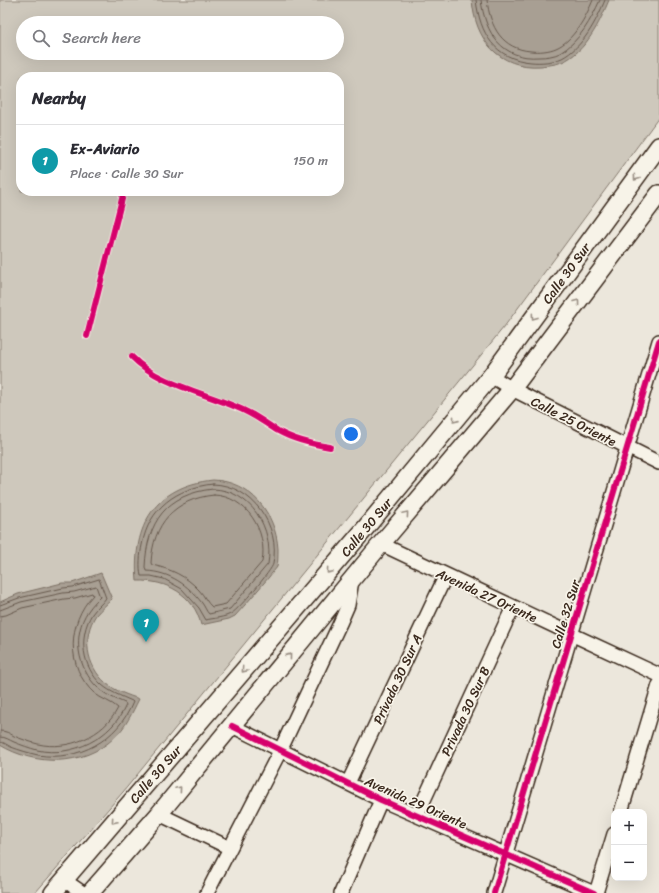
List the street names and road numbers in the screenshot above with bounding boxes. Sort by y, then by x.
street label: Calle 30 Sur [536,237,597,309]
street label: Calle 25 Oriente [527,390,621,453]
street label: Calle 30 Sur [335,492,399,562]
street label: Avenida 27 Oriente [431,561,541,629]
street label: Calle 32 Sur [544,576,587,651]
street label: Privada 30 Sur A [366,630,428,728]
street label: Privada 30 Sur B [435,662,496,760]
street label: Calle 30 Sur [123,739,188,809]
street label: Avenida 29 Oriente [360,769,471,835]

